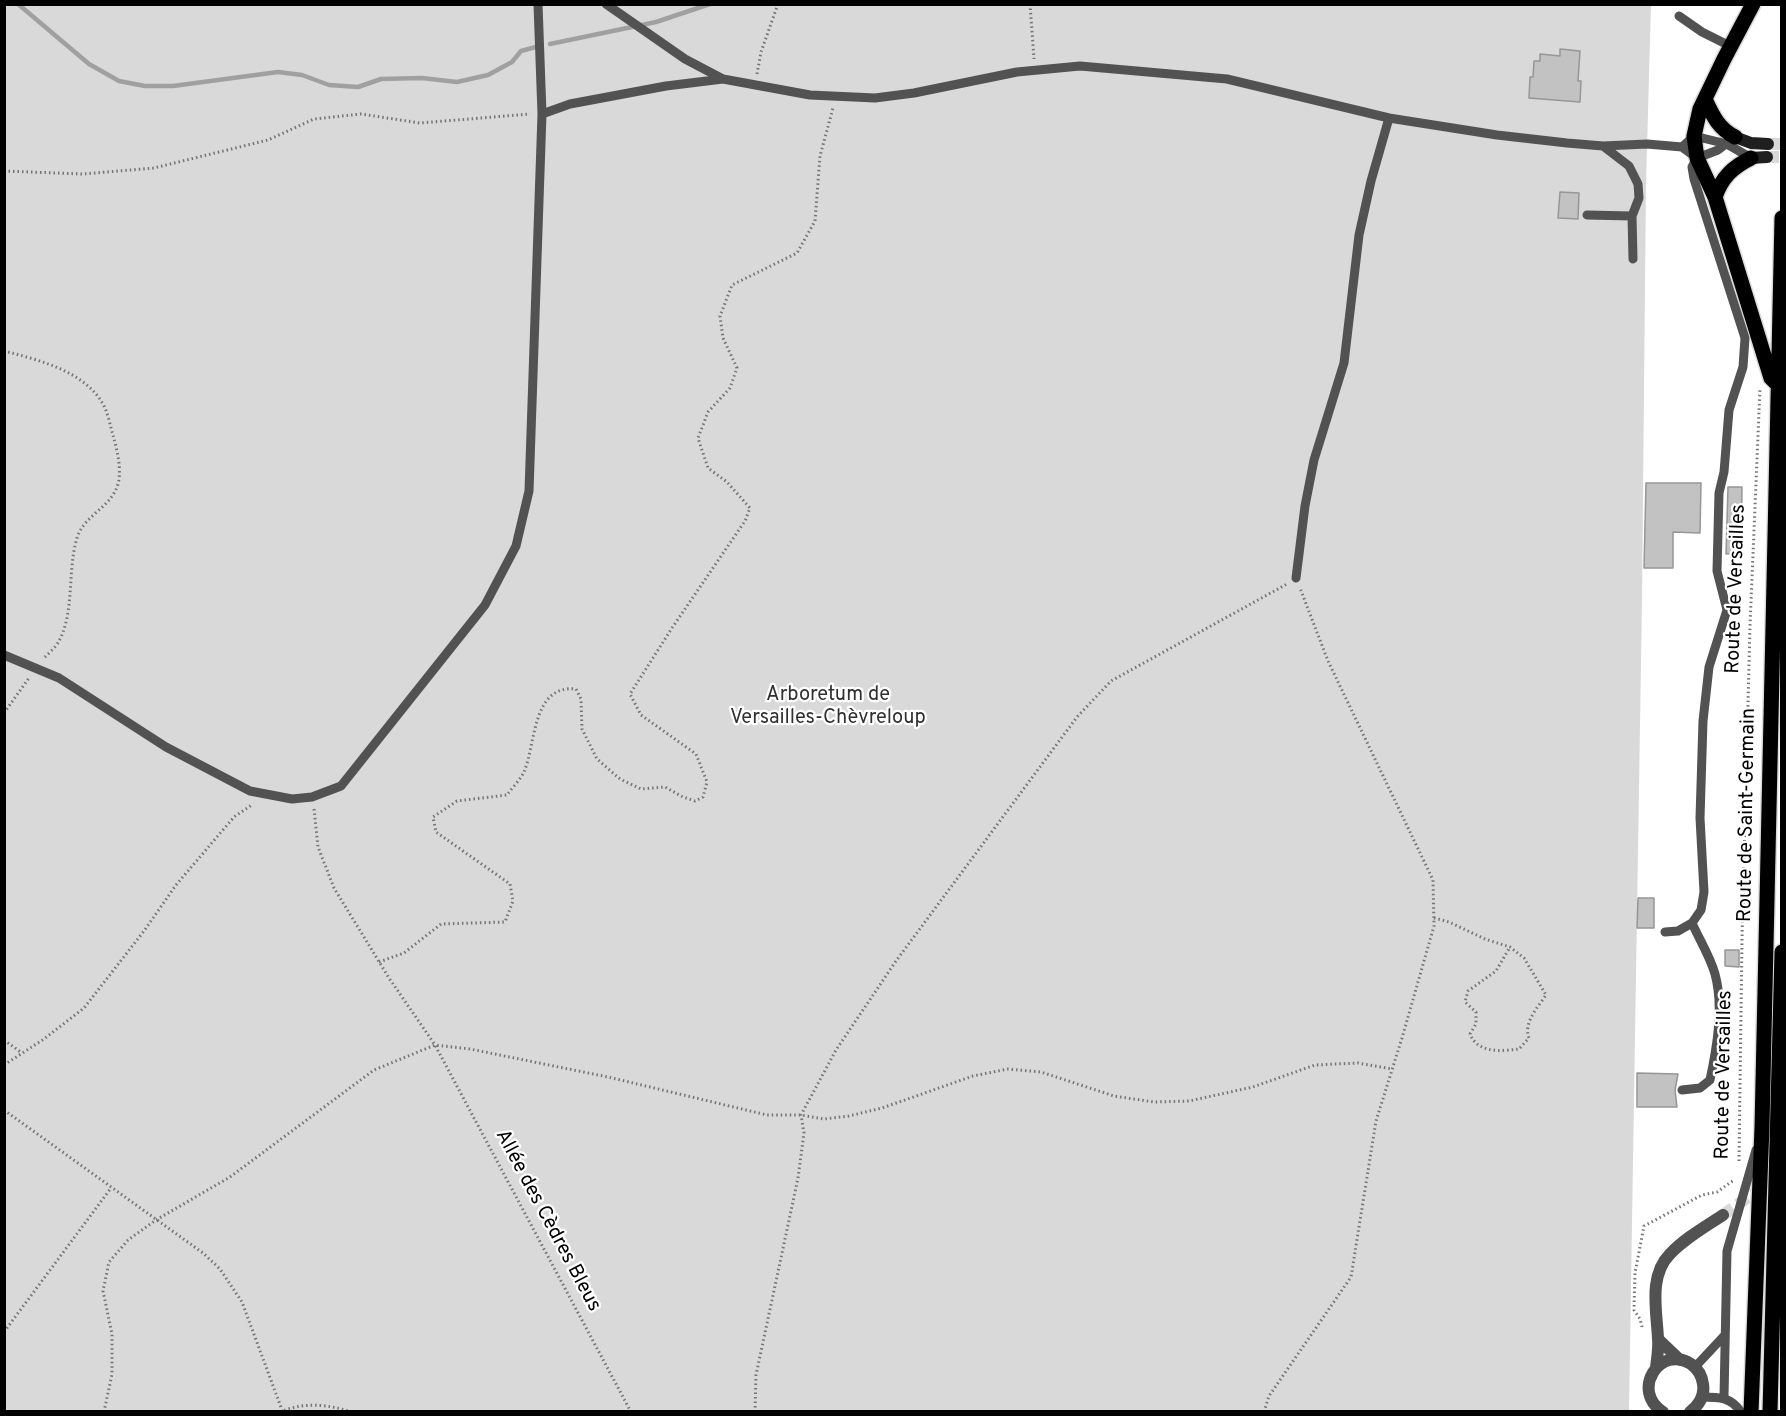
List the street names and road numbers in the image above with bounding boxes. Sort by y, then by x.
street label: Route de Versailles [1722,504,1752,674]
street label: Route de Saint-Germain [1734,708,1762,922]
street label: Route de Versailles [1712,990,1738,1160]
street label: Allée des Cèdres Bleus [489,1126,605,1316]

